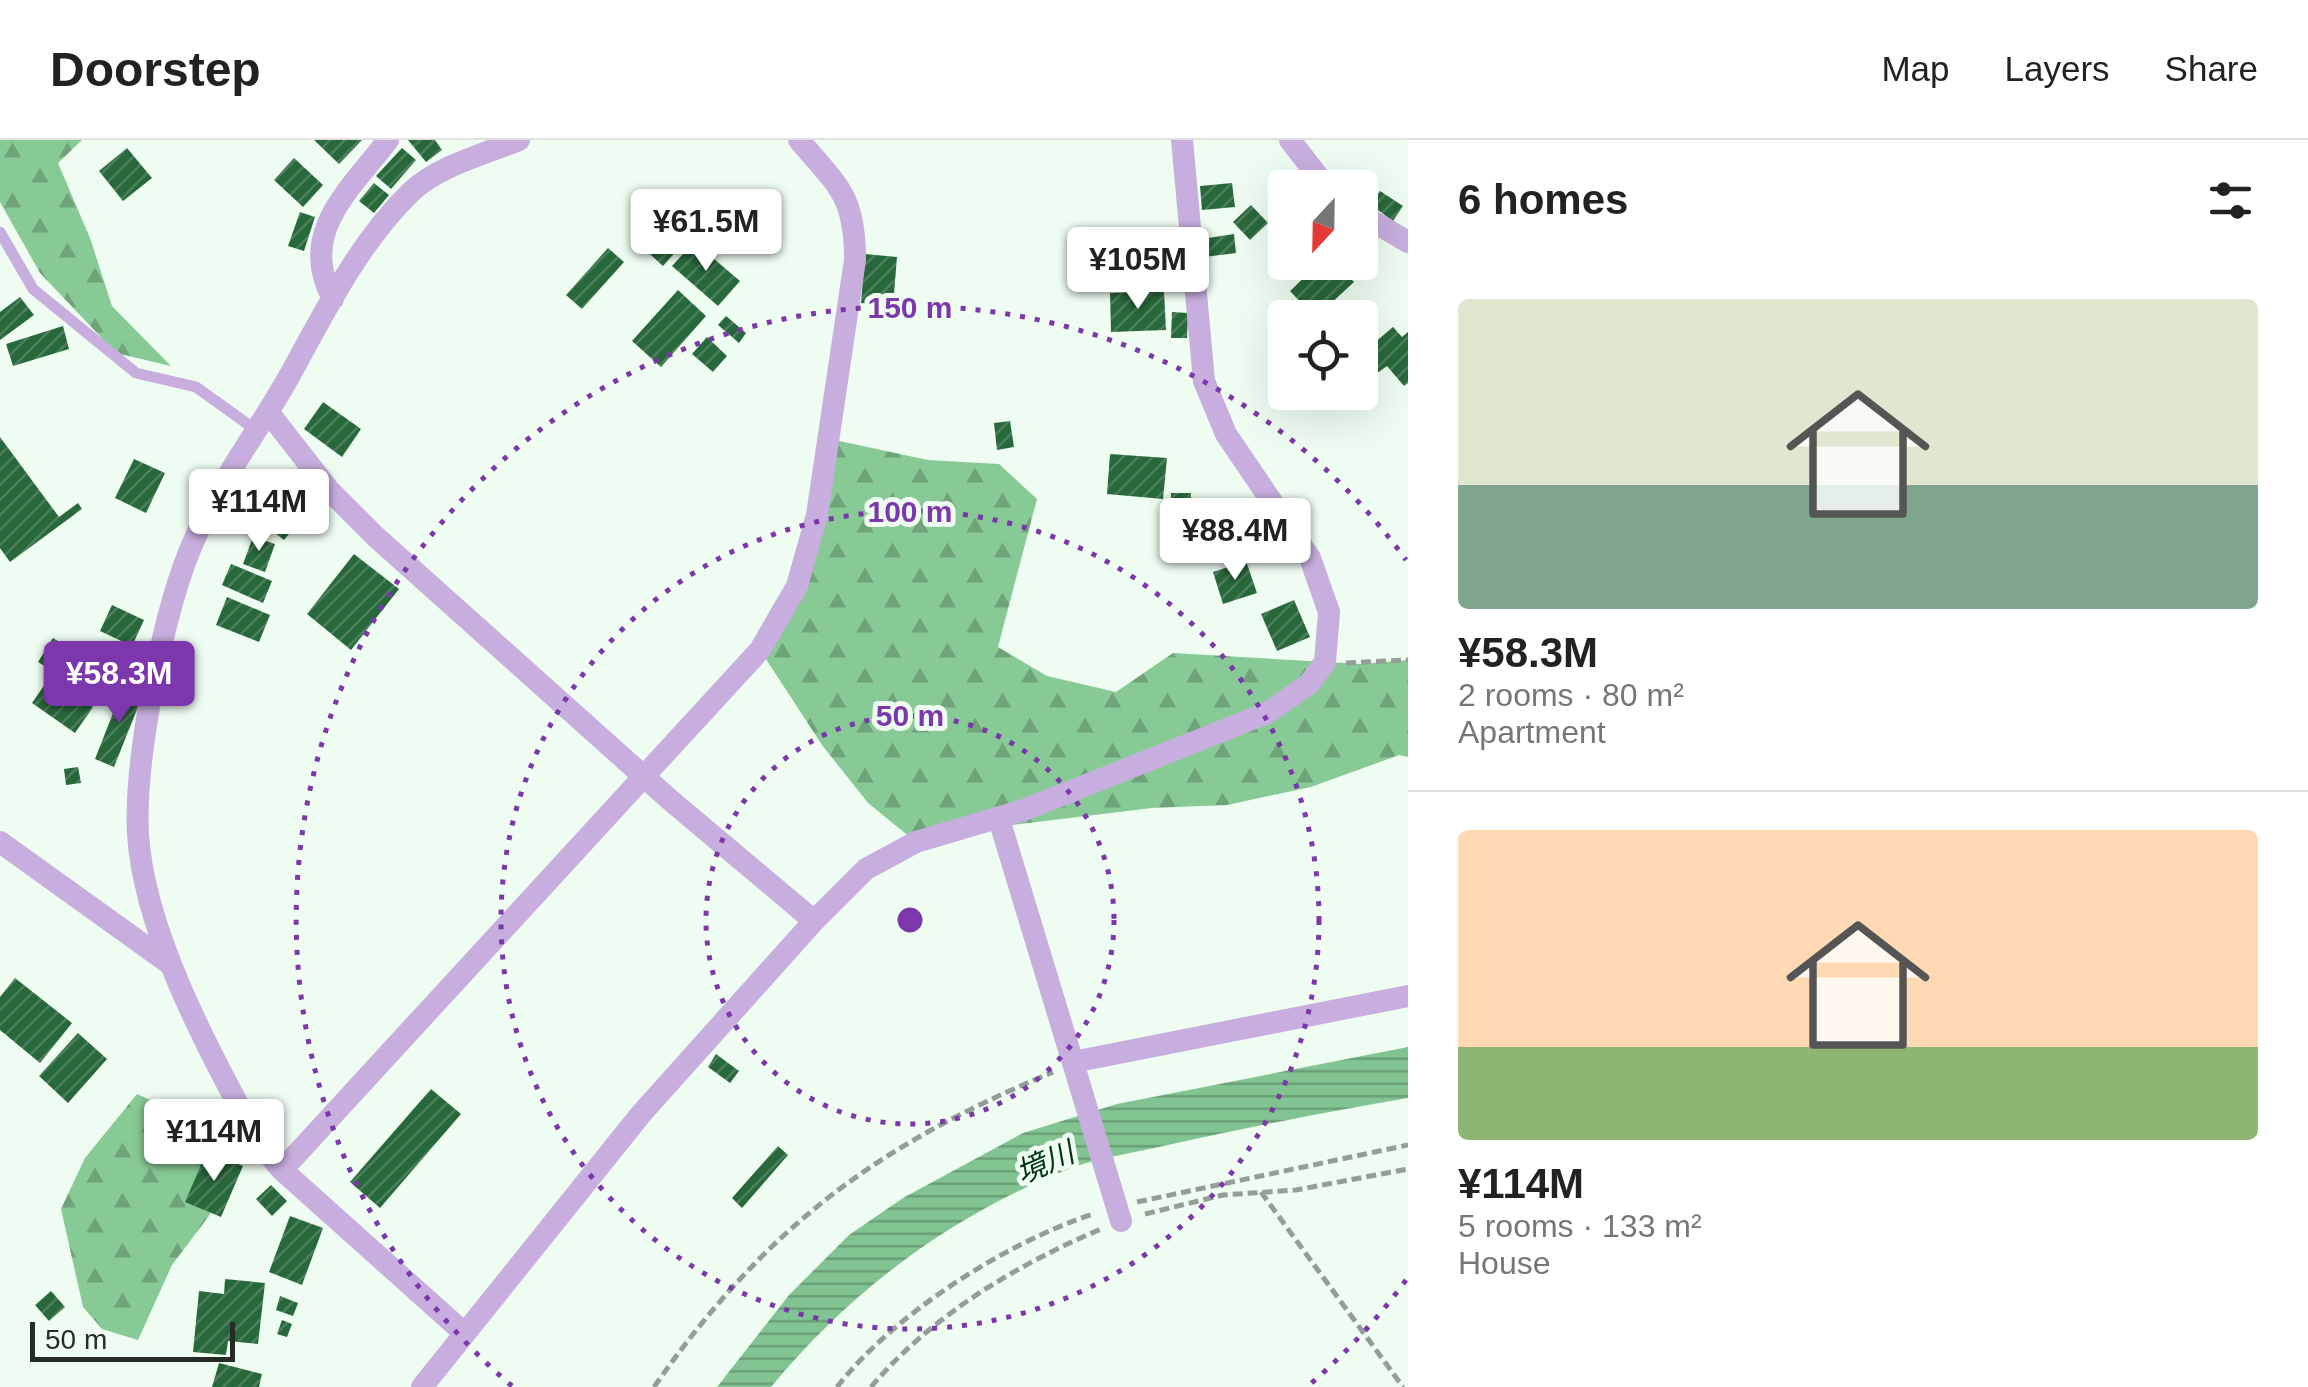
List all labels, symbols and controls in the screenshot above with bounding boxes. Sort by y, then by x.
text: Doorstep [50,43,261,96]
text: Map [1881,49,1950,88]
text: Layers [2005,49,2110,88]
text: Share [2165,49,2258,88]
north arrow [1268,170,1378,280]
map controls [1268,170,1378,410]
icon: filters [2203,173,2258,228]
text: 6 homes [1458,176,1628,223]
pin: ¥61.5M [625,189,787,274]
text: ¥61.5M [653,203,759,239]
pin: ¥105M [1068,227,1208,312]
text: ¥105M [1089,241,1187,277]
text: 150 m [867,291,953,324]
button: locate [1268,300,1378,410]
icon: home [1768,364,1948,544]
pin: ¥114M [189,469,329,554]
text: ¥114M [211,483,307,519]
text: 100 m [867,495,953,528]
pin: ¥88.4M [1154,498,1316,583]
text: ¥88.4M [1182,512,1288,548]
text: ¥58.3M [1458,629,1598,676]
pin: ¥58.3M [38,641,200,726]
text: ¥58.3M [66,655,172,691]
text: 2 rooms · 80 m² [1458,677,1684,713]
text: 50 m [876,699,944,732]
text: Apartment [1458,714,1606,750]
icon: home [1768,895,1948,1075]
centre of rings [892,902,928,938]
pin: ¥114M [144,1099,284,1184]
text: ¥114M [166,1113,262,1149]
water label: 境川 [1011,1134,1082,1190]
text: ¥114M [1458,1160,1584,1207]
text: 5 rooms · 133 m² [1458,1208,1702,1244]
text: House [1458,1245,1551,1281]
scale bar [30,1317,235,1362]
text: 50 m [45,1324,107,1355]

